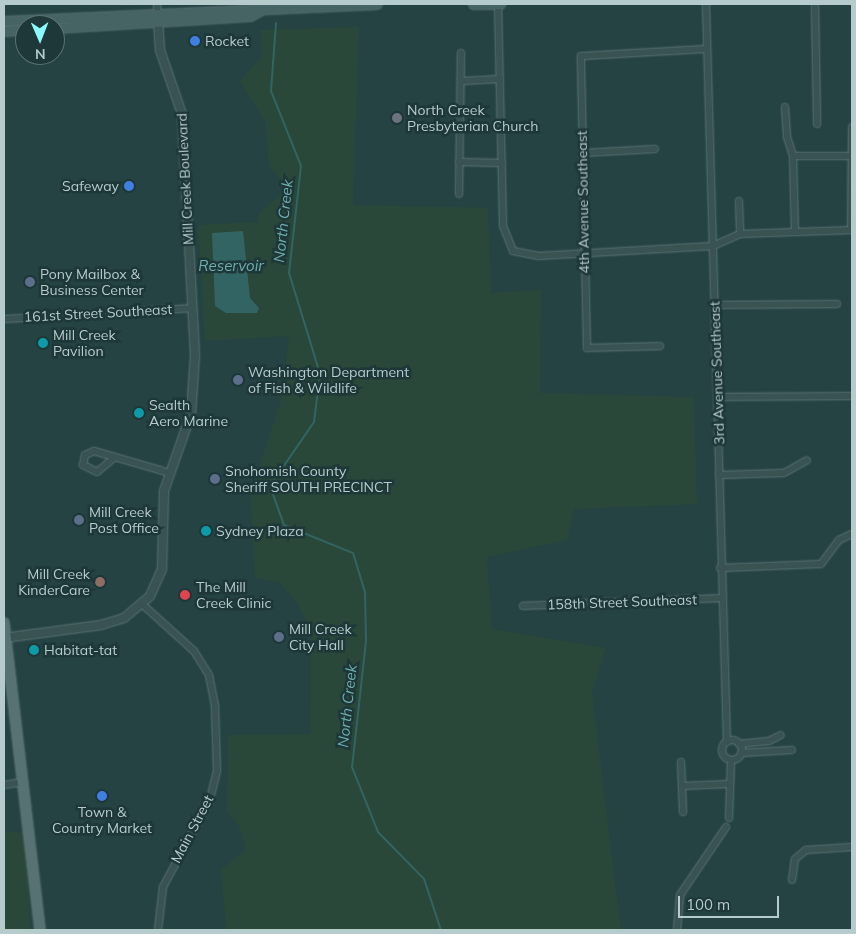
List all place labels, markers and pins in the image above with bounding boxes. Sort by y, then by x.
place label: Rocket [205,33,249,49]
marker: Rocket [189,35,201,47]
place label: North Creek Presbyterian Church [407,102,538,134]
marker: North Creek Presbyterian Church [391,112,403,124]
place label: Safeway [62,178,119,194]
marker: Safeway [123,180,135,192]
place label: Pony Mailbox & Business Center [40,266,144,298]
marker: Pony Mailbox & Business Center [24,276,36,288]
place label: Mill Creek Pavilion [53,327,116,360]
marker: Mill Creek Pavilion [37,337,49,349]
place label: Washington Department of Fish & Wildlife [248,364,409,397]
marker: Washington Department of Fish & Wildlife [232,374,244,386]
place label: Sealth Aero Marine [149,397,228,430]
marker: Sealth Aero Marine [133,407,145,419]
place label: Snohomish County Sheriff SOUTH PRECINCT [225,463,392,496]
marker: Snohomish County Sheriff SOUTH PRECINCT [209,473,221,485]
place label: Mill Creek Post Office [89,504,159,536]
marker: Mill Creek Post Office [73,514,85,526]
place label: Sydney Plaza [216,523,304,539]
marker: Sydney Plaza [200,525,212,537]
place label: Mill Creek KinderCare [18,566,90,598]
marker: Mill Creek KinderCare [94,576,106,588]
place label: The Mill Creek Clinic [196,579,271,612]
marker: The Mill Creek Clinic [178,588,192,602]
place label: Mill Creek City Hall [289,621,352,654]
marker: Mill Creek City Hall [273,631,285,643]
place label: Habitat-tat [44,642,117,658]
marker: Habitat-tat [28,644,40,656]
marker: Town & Country Market [96,790,108,802]
place label: Town & Country Market [52,804,152,836]

